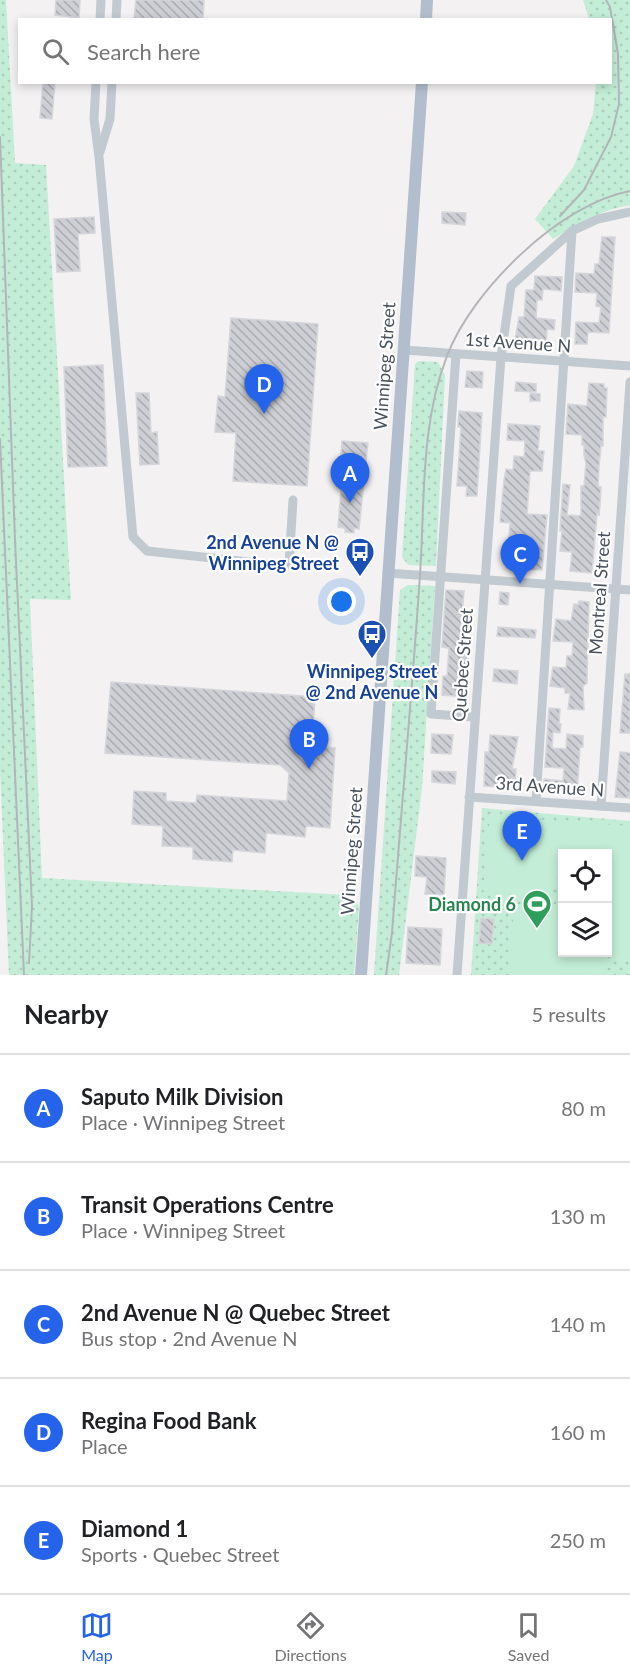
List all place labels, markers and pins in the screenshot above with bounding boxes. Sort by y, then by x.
pin: D [244,364,284,414]
pin: A [330,454,370,503]
place label: 2nd Avenue N @ Winnipeg Street [206,531,339,574]
pin: C [500,534,540,584]
bus stop icon: 2nd Avenue N @ Winnipeg Street [344,536,376,578]
bus stop icon: Winnipeg Street @ 2nd Avenue N [356,618,388,660]
place label: Winnipeg Street @ 2nd Avenue N [306,660,438,703]
pin: B [290,720,328,769]
pin: E [502,812,542,861]
sports icon: Diamond 6 [521,888,553,930]
place label: Diamond 6 [428,893,516,915]

